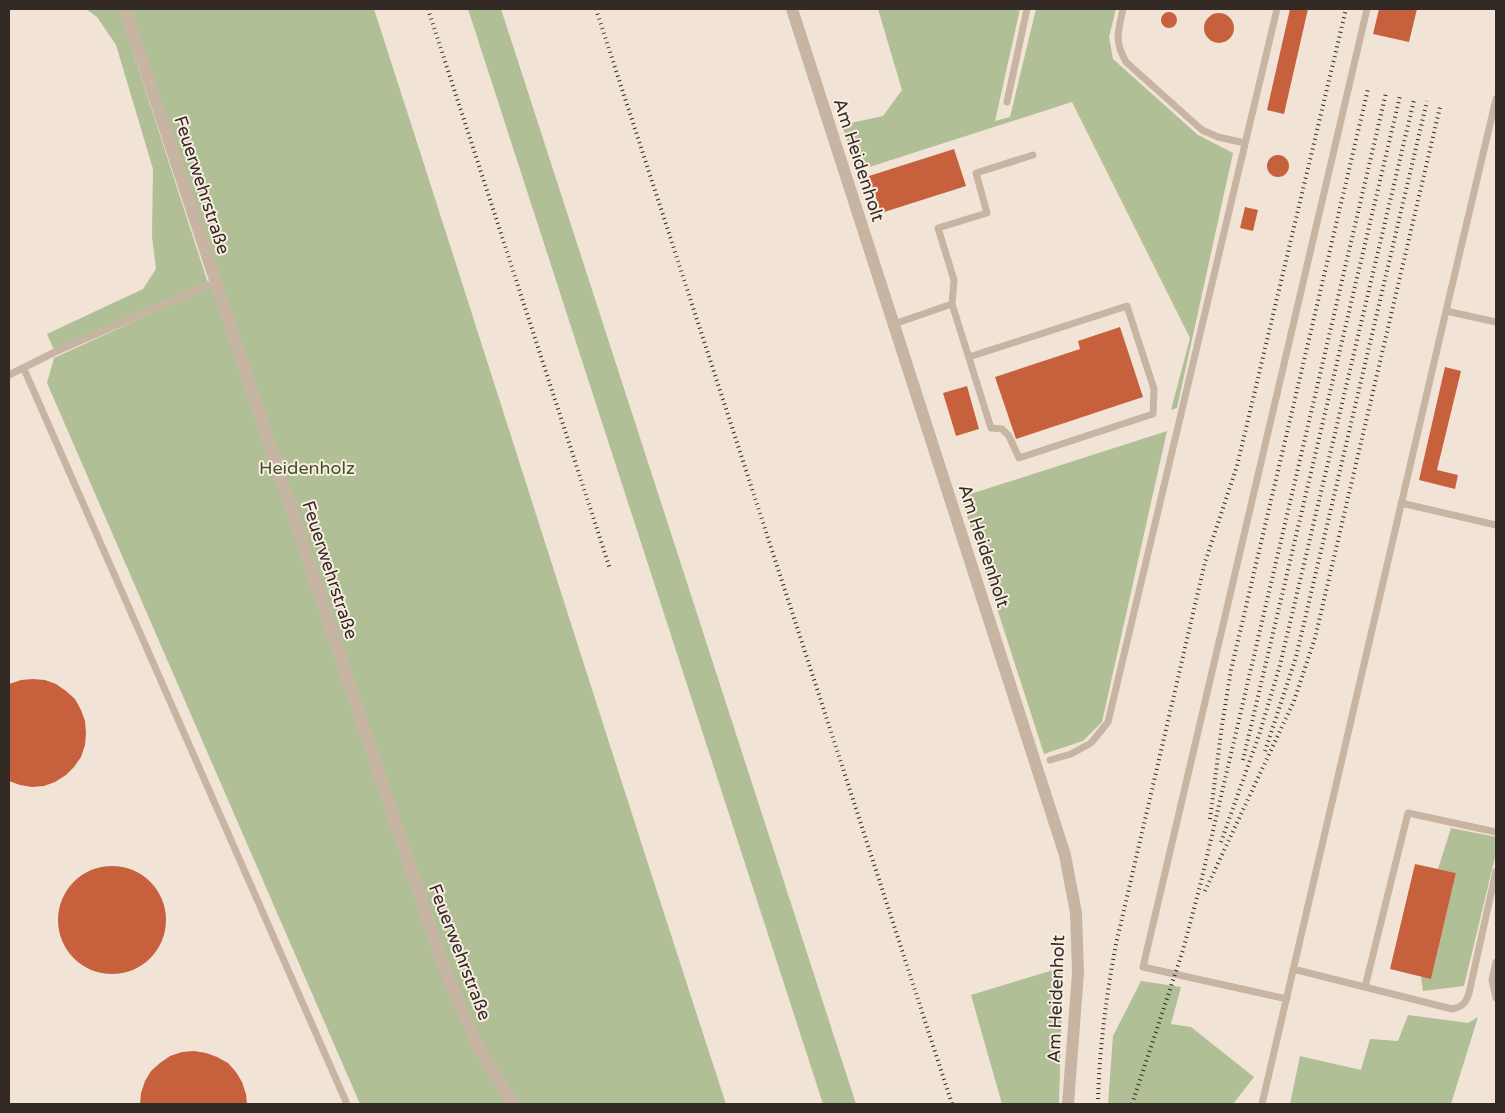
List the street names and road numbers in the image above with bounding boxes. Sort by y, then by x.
street label: Am Heidenholt [829,96,889,225]
street label: Feuerwehrstraße [169,113,235,257]
street label: Am Heidenholt [954,482,1014,611]
street label: Feuerwehrstraße [297,498,363,642]
street label: Feuerwehrstraße [424,881,496,1023]
street label: Am Heidenholt [1043,934,1069,1064]

